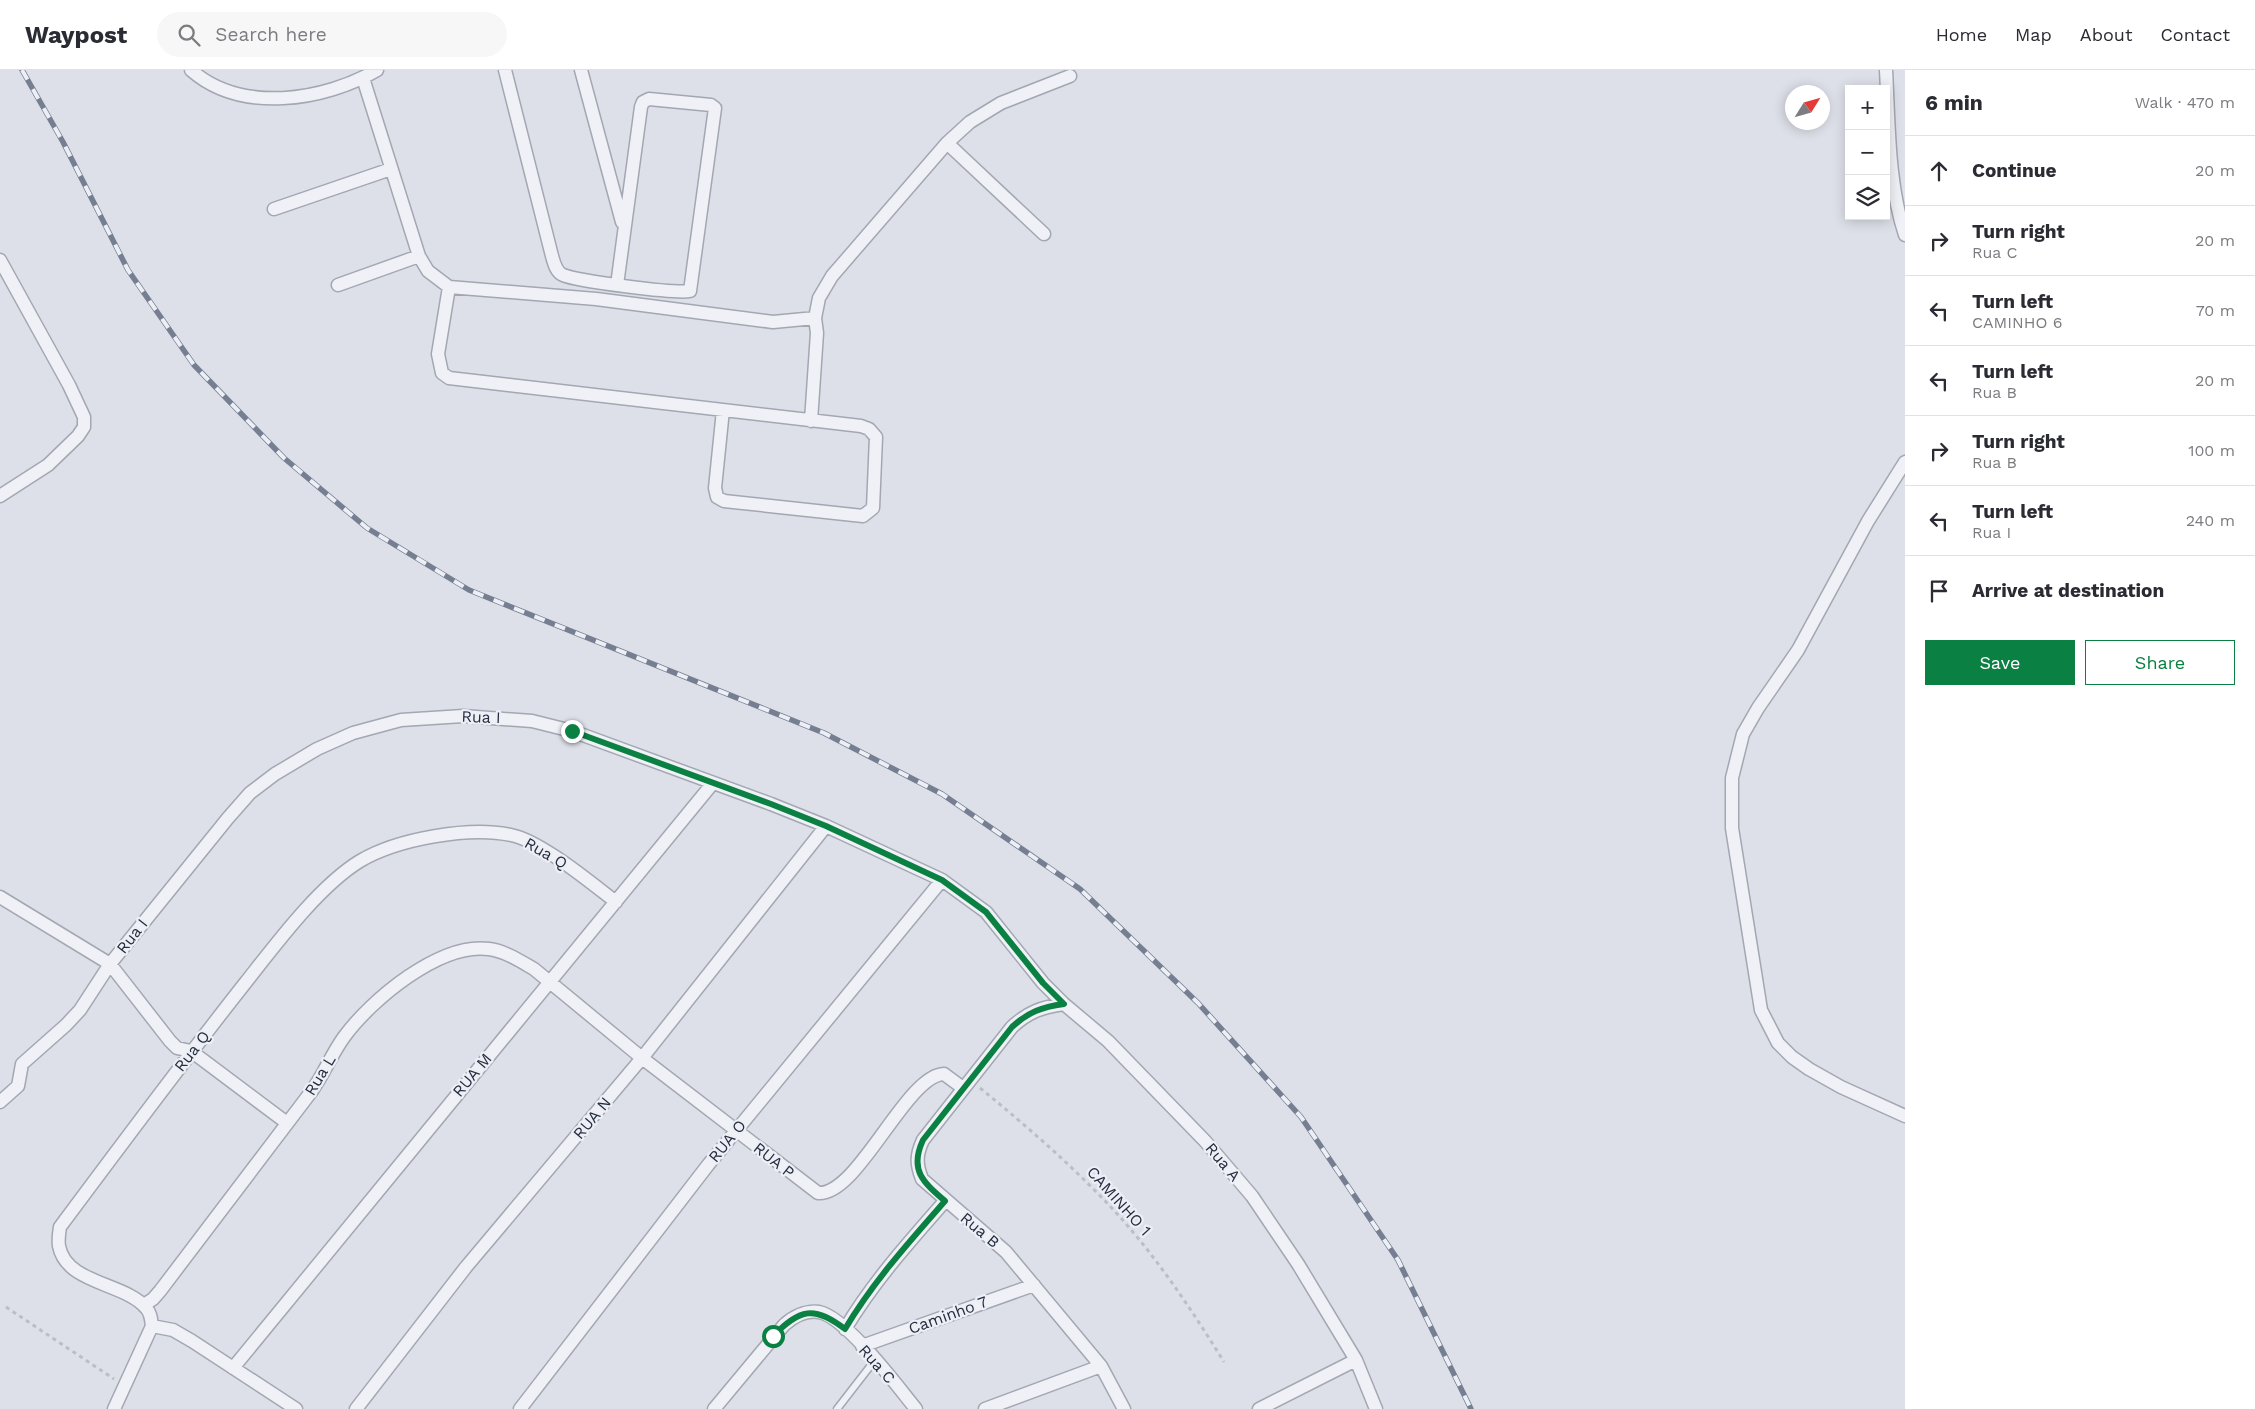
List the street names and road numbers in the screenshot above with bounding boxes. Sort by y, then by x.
street label: Rua I [461,707,501,727]
street label: Rua Q [521,833,571,873]
street label: Rua I [112,915,152,957]
street label: Rua Q [170,1027,214,1075]
street label: RUA M [448,1049,496,1101]
street label: Rua L [301,1051,340,1099]
street label: RUA N [569,1093,615,1143]
street label: RUA O [704,1116,750,1166]
street label: RUA P [750,1138,798,1182]
street label: Rua A [1201,1139,1245,1185]
street label: CAMINHO 1 [1083,1162,1155,1240]
street label: Rua B [957,1208,1003,1252]
street label: Caminho 7 [906,1292,990,1338]
street label: Rua C [855,1341,899,1387]

